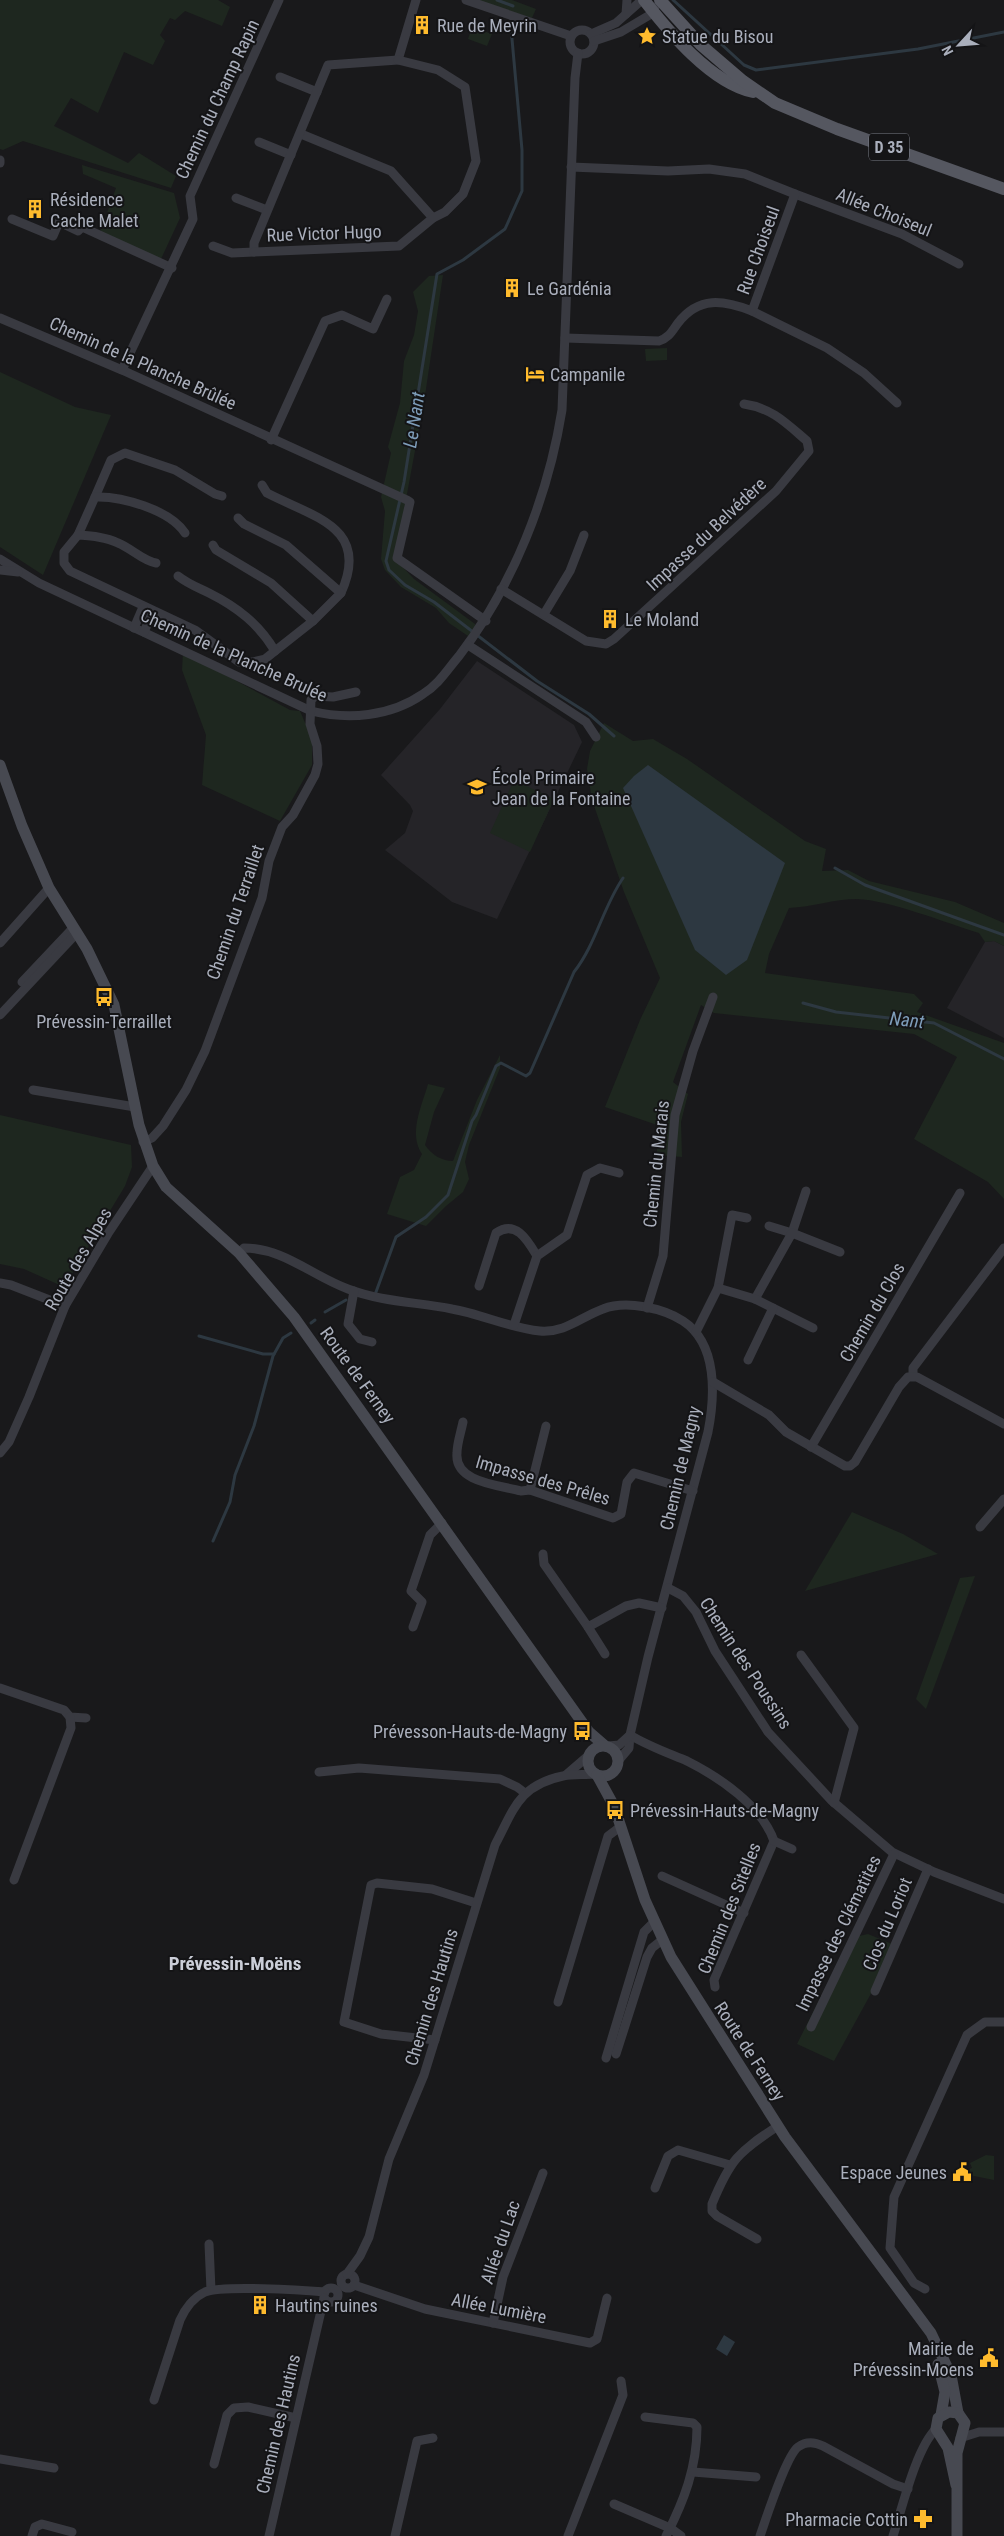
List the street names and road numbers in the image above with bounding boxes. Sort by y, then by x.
street label: Chemin du Champ Rapin [171,16,263,182]
road number: D 35 [869,134,909,160]
street label: Allée Choiseul [833,183,935,241]
street label: Rue Choiseul [732,203,784,297]
street label: Rue Victor Hugo [266,221,382,245]
street label: Chemin de la Planche Brûlée [46,312,240,414]
street label: Impasse du Belvédère [642,473,770,595]
street label: Chemin de la Planche Brulée [137,604,331,706]
street label: Chemin du Terraillet [202,842,268,982]
street label: Chemin du Marais [639,1099,673,1229]
street label: Route des Alpes [40,1204,116,1314]
street label: Chemin du Clos [835,1259,909,1365]
street label: Route de Ferney [316,1323,400,1428]
street label: Chemin de Magny [656,1403,705,1532]
street label: Impasse des Prêles [473,1451,613,1509]
street label: Chemin des Poussins [696,1593,796,1733]
street label: Chemin des Sitelles [693,1839,765,1977]
street label: Impasse des Clématites [791,1852,885,2014]
street label: Clos du Loriot [858,1874,916,1974]
street label: Chemin des Hautins [400,1926,462,2068]
street label: Route de Ferney [710,1998,790,2105]
street label: Allée du Lac [476,2197,524,2287]
street label: Allée Lumière [450,2288,548,2328]
street label: Chemin des Hautins [252,2352,304,2496]

